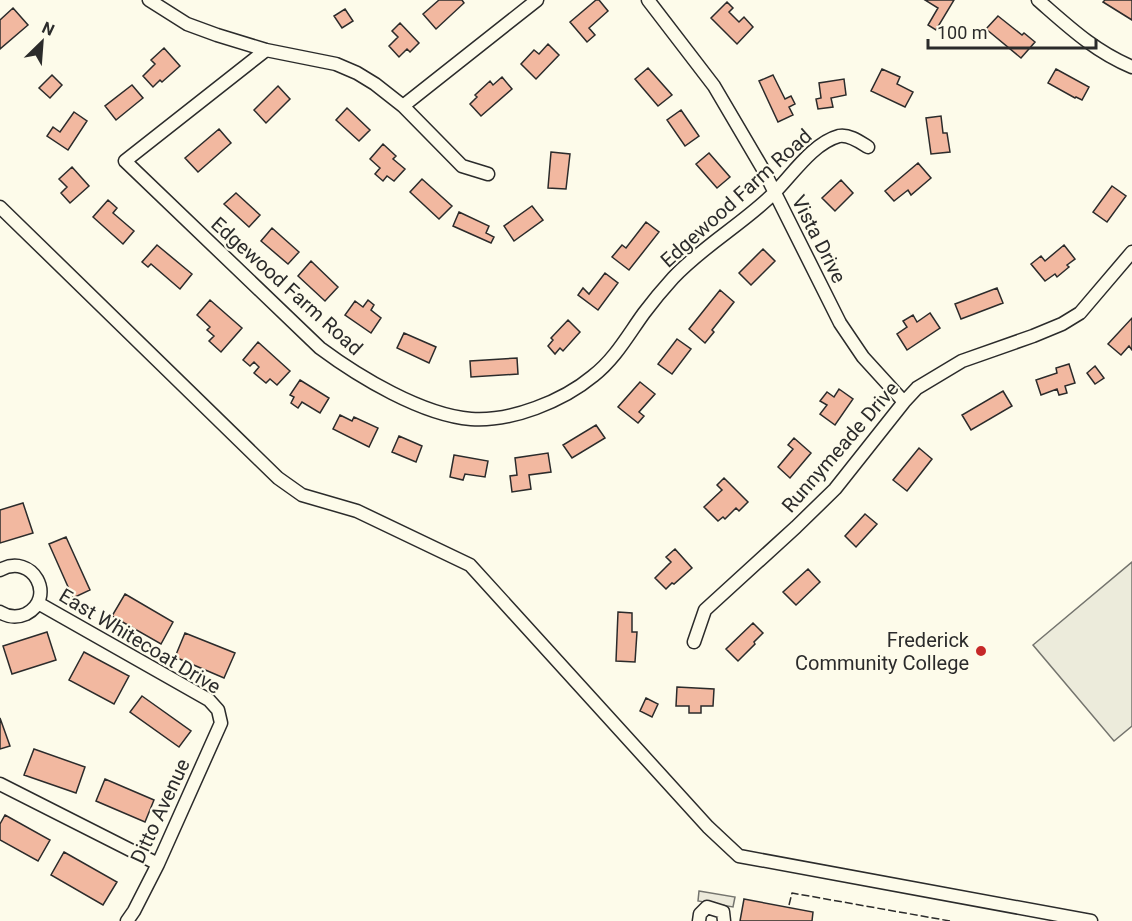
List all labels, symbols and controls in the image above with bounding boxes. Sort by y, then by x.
north arrow [12,12,72,72]
scale bar [928,12,1096,50]
text: N [39,18,57,40]
text: 100 m [937,22,988,43]
street label: Edgewood Farm Road [655,124,817,272]
street label: Vista Drive [787,191,851,287]
street label: Edgewood Farm Road [206,212,368,360]
street label: Runnymeade Drive [777,377,903,517]
street label: East Whitecoat Drive [55,583,225,699]
place label: Frederick Community College [795,628,970,675]
marker: Frederick Community College [974,644,988,658]
street label: Ditto Avenue [125,755,195,867]

